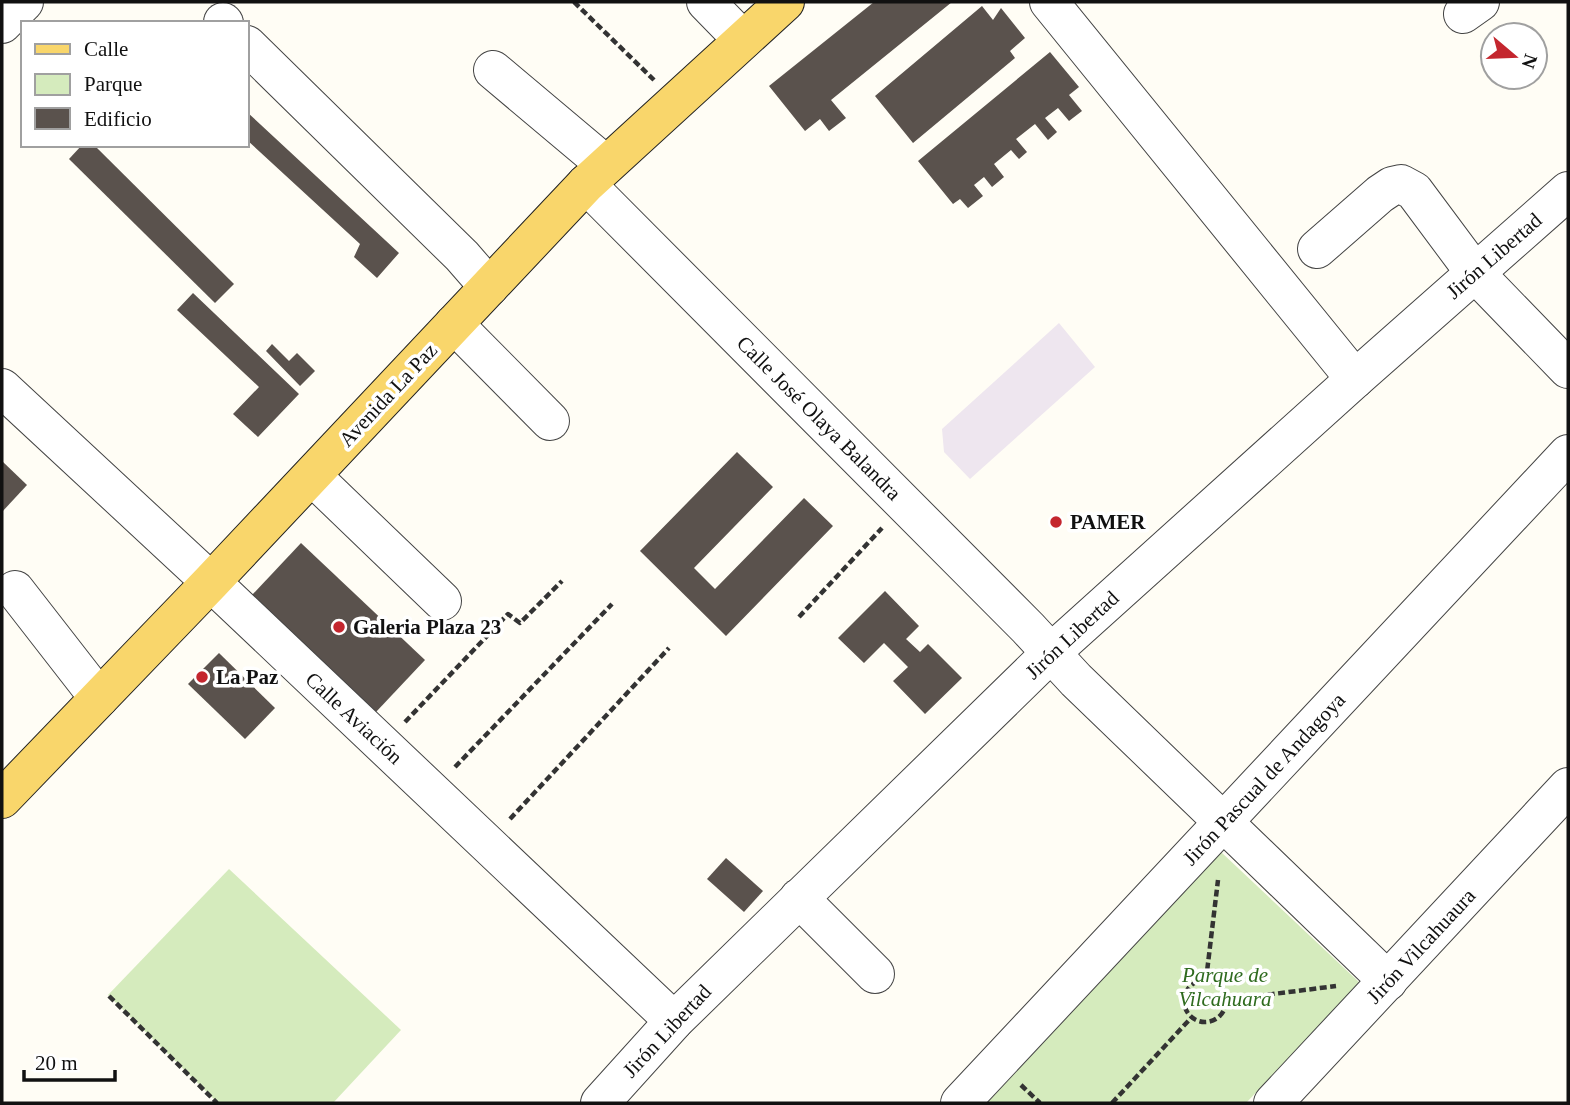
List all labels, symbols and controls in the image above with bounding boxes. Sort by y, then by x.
legend [21,21,248,147]
north arrow [1479,21,1549,91]
text: Calle [84,37,128,61]
text: N [1517,51,1542,72]
text: Parque [84,72,142,96]
text: Edificio [84,107,152,131]
street label: Jirón Libertad [1441,208,1547,304]
street label: Calle José Olaya Balandra [732,331,907,506]
street label: Avenida La Paz [334,338,442,452]
place label: PAMER [1070,510,1146,534]
marker: PAMER [1048,514,1064,530]
street label: Jirón Libertad [1021,586,1124,684]
place label: Galeria Plaza 23 [353,615,501,639]
marker: Galeria Plaza 23 [331,619,347,635]
place label: La Paz [216,665,278,689]
street label: Calle Aviación [301,667,408,769]
marker: La Paz [194,669,210,685]
street label: Jirón Pascual de Andagoya [1178,687,1351,870]
street label: Jirón Vilcahuaura [1362,883,1481,1008]
park label: Parque de Vilcahuara [1179,963,1271,1011]
street label: Jirón Libertad [618,979,716,1082]
scale bar [24,1038,116,1082]
text: 20 m [35,1051,78,1075]

